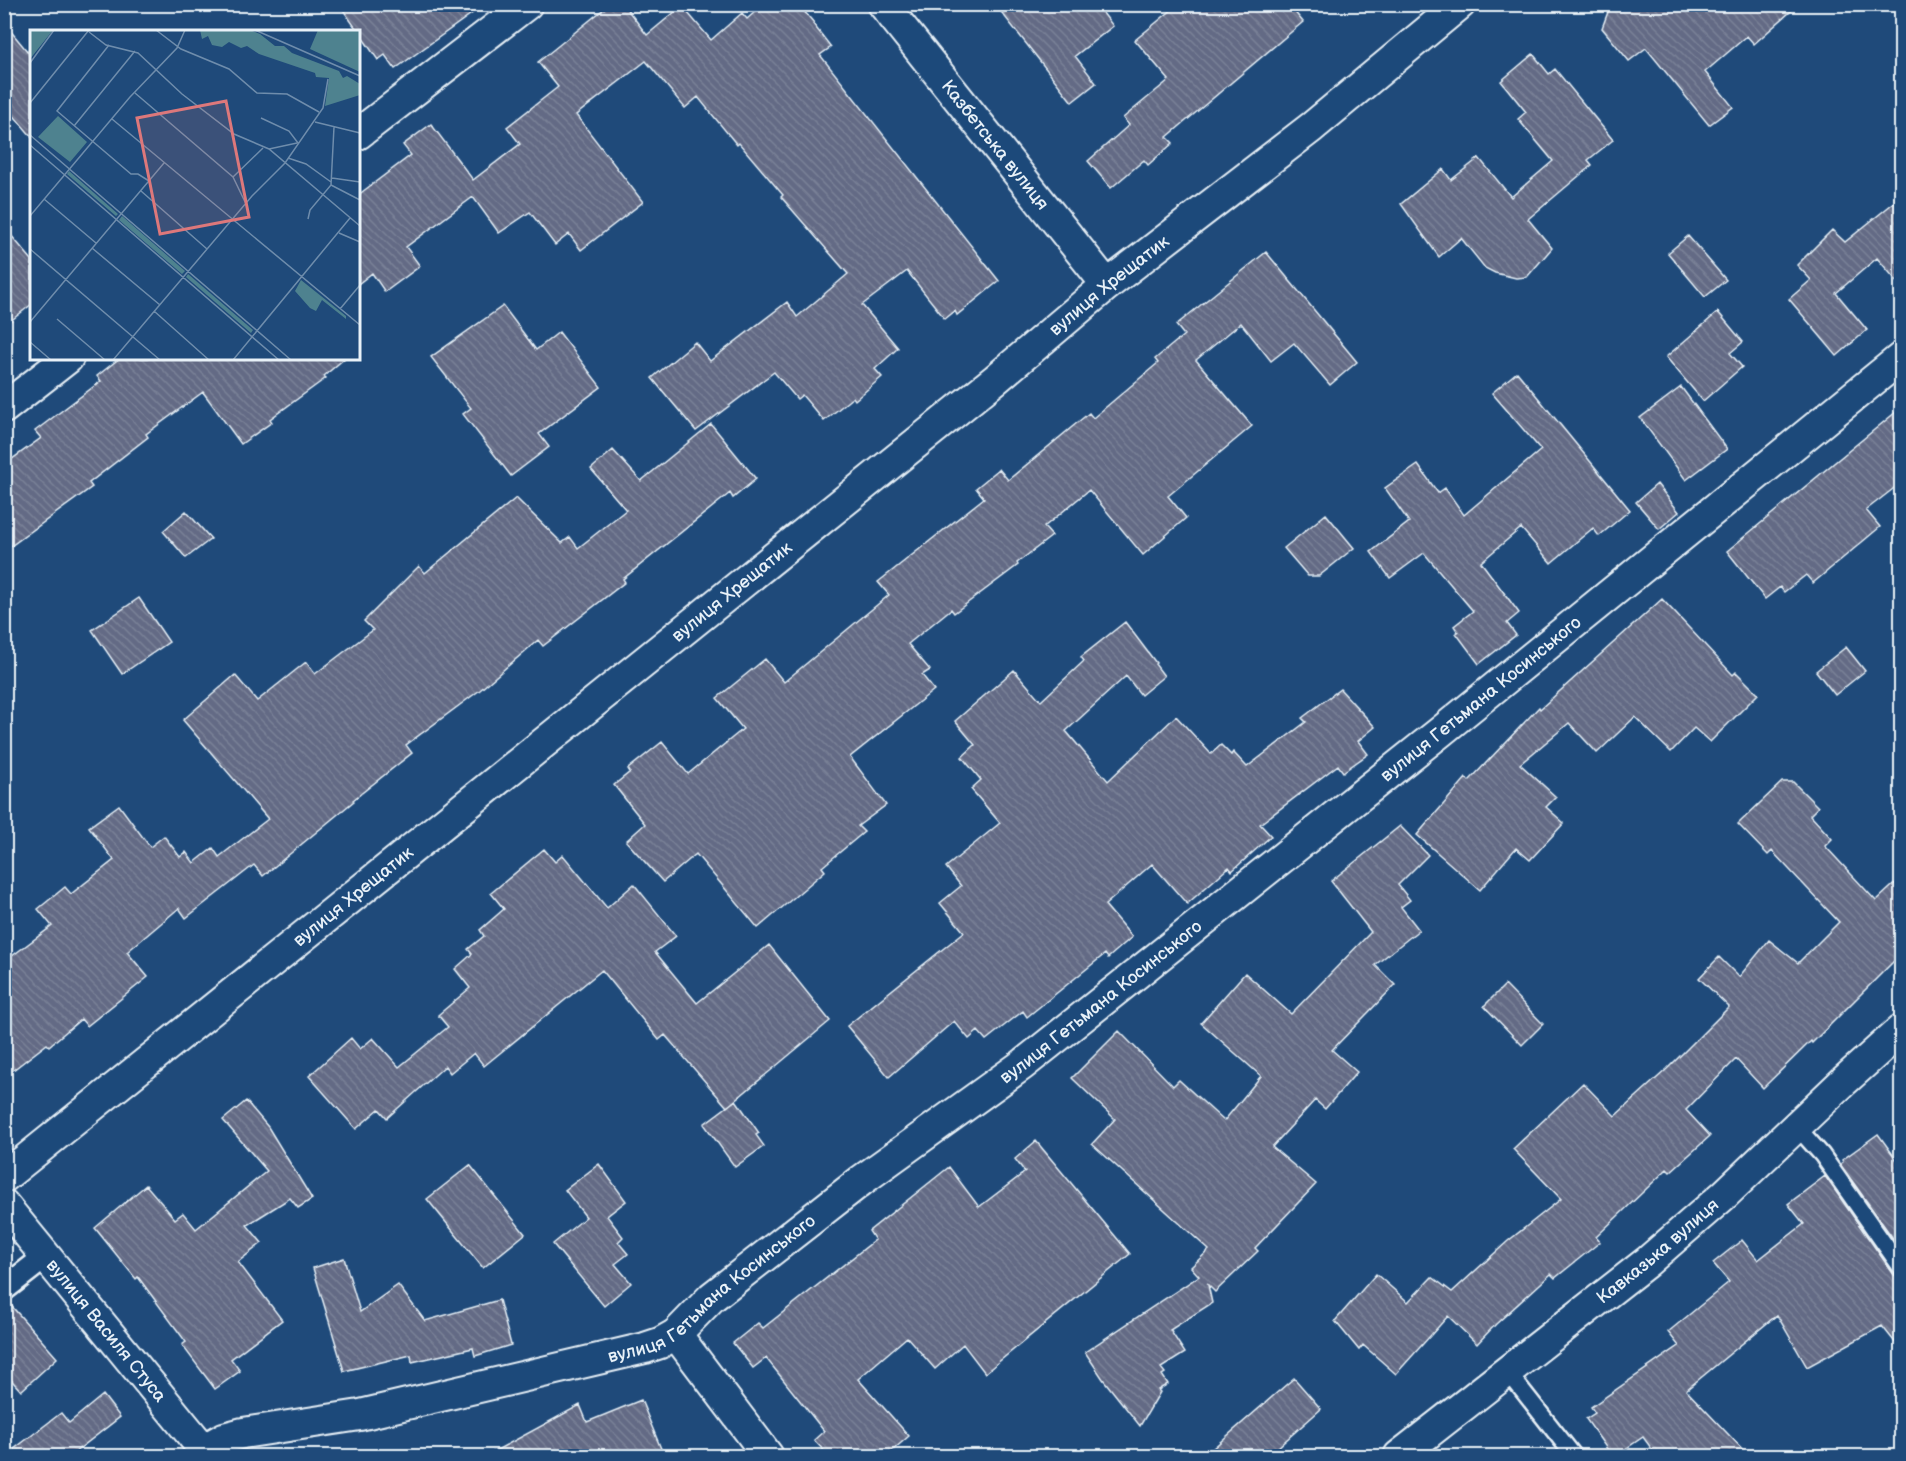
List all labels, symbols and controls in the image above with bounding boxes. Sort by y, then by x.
inset map [30,30,360,360]
street label: Казбетська вулиця [937,76,1053,214]
street label: вулиця Хрещатик [1045,231,1174,340]
street label: вулиця Хрещатик [668,537,797,647]
street label: вулиця Гетьмана Косинського [1377,612,1585,786]
street label: вулиця Хрещатик [289,842,418,951]
street label: вулиця Гетьмана Косинського [996,916,1206,1088]
street label: Кавказька вулиця [1593,1194,1723,1308]
street label: вулиця Гетьмана Косинського [606,1210,820,1367]
street label: вулиця Василя Стуса [42,1255,171,1407]

